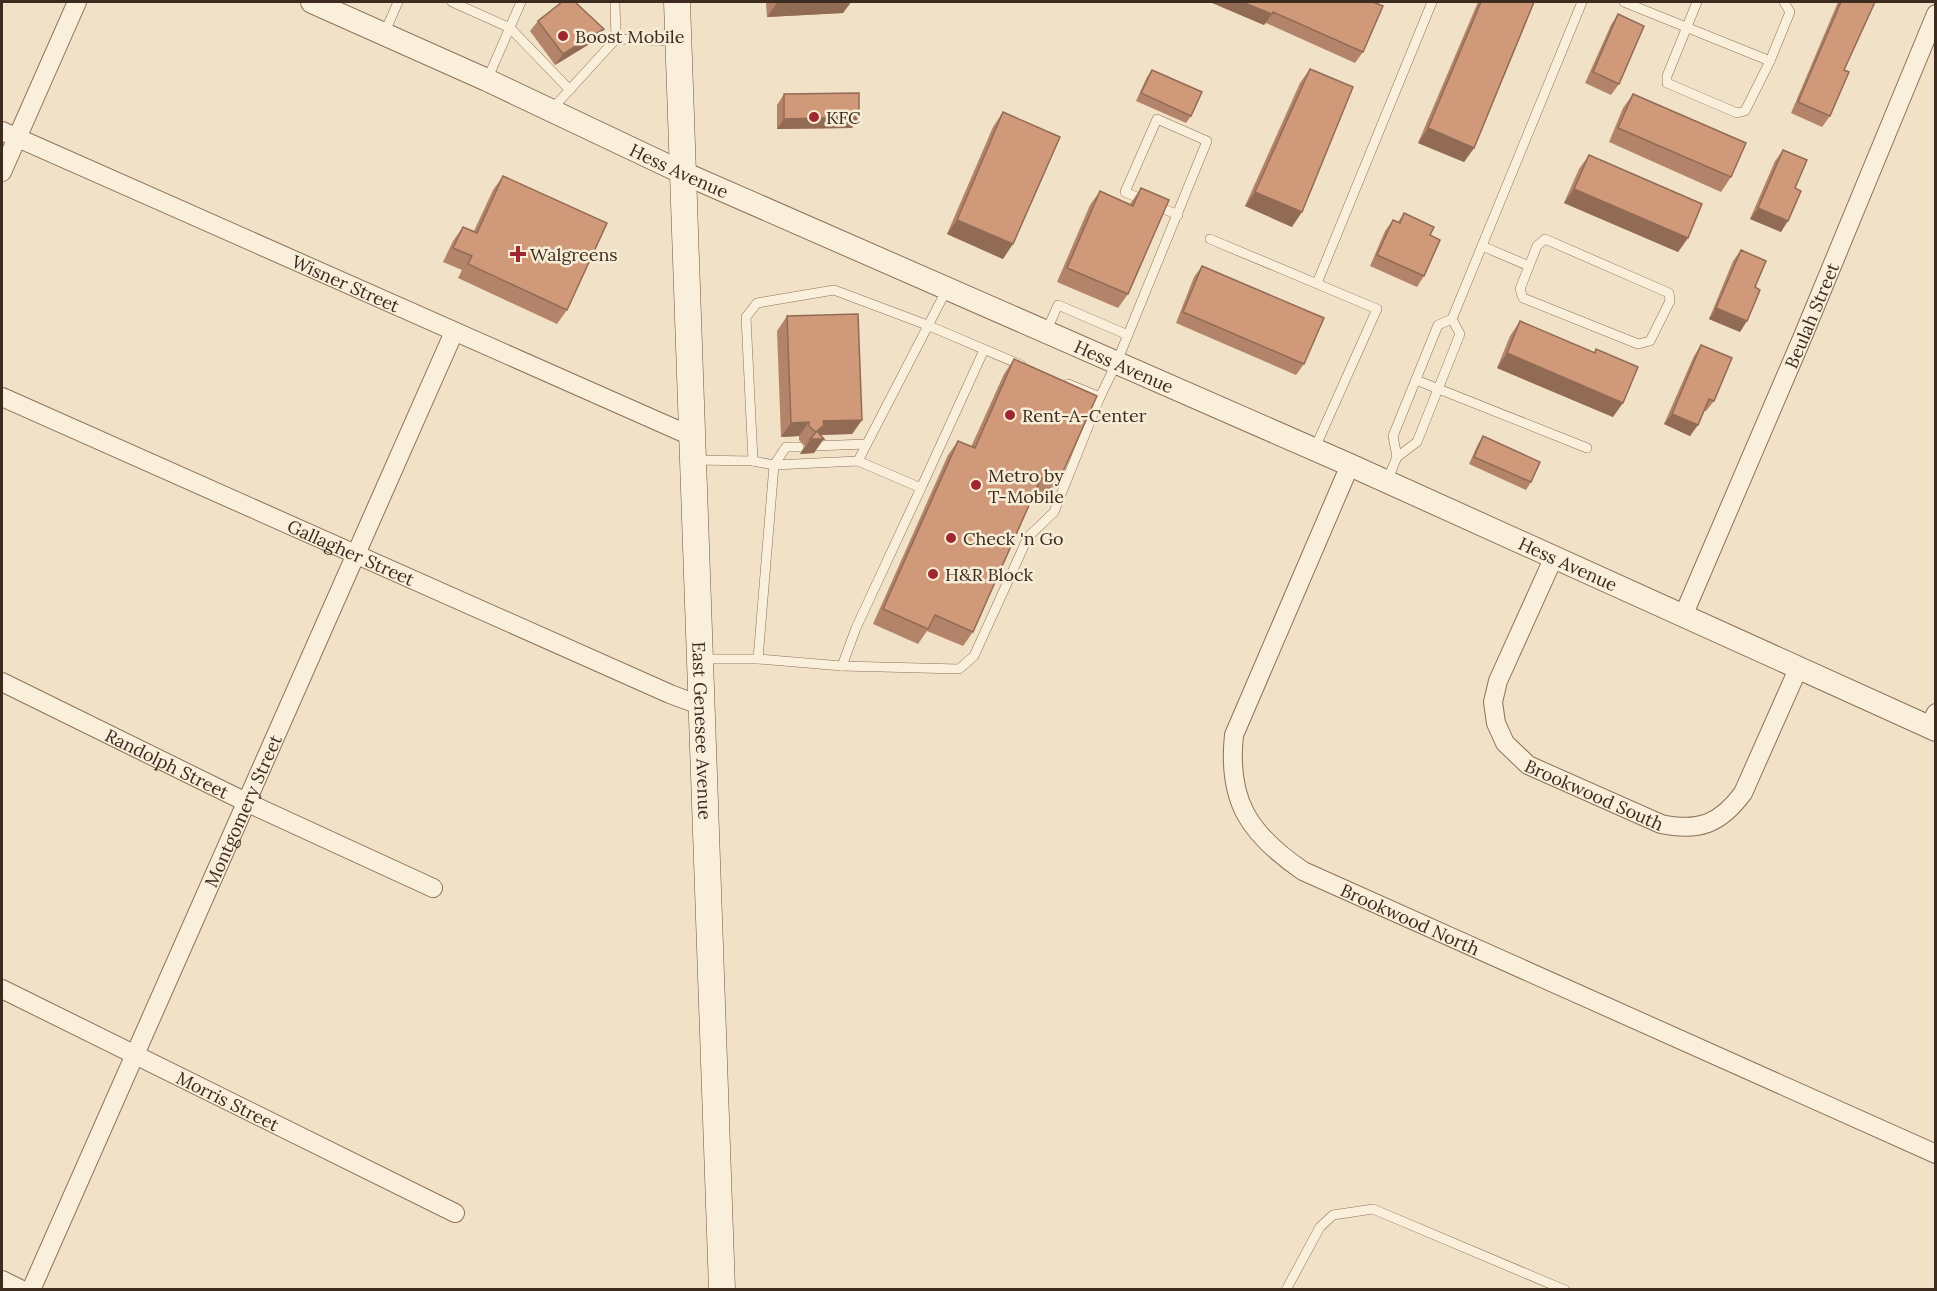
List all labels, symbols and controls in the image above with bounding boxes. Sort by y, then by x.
place label: Boost Mobile [575,25,685,48]
marker: Boost Mobile [556,29,570,43]
place label: KFC [826,106,861,129]
marker: KFC [807,110,821,124]
street label: Hess Avenue [626,138,732,203]
place label: Walgreens [530,243,618,266]
marker: Walgreens [511,247,525,261]
street label: Wisner Street [288,249,403,317]
street label: Beulah Street [1779,259,1844,372]
street label: Hess Avenue [1071,334,1177,398]
place label: Rent-A-Center [1022,404,1147,427]
marker: Rent-A-Center [1003,408,1017,422]
place label: Metro by T-Mobile [988,464,1064,508]
marker: Metro by T-Mobile [969,478,983,492]
street label: Gallagher Street [284,514,418,590]
place label: Check 'n Go [963,527,1064,550]
marker: Check 'n Go [944,531,958,545]
street label: Hess Avenue [1515,531,1621,596]
place label: H&R Block [945,563,1034,586]
marker: H&R Block [926,567,940,581]
street label: East Genesee Avenue [688,641,717,820]
street label: Randolph Street [101,723,233,803]
street label: Montgomery Street [199,731,286,890]
street label: Brookwood South [1521,754,1668,835]
street label: Brookwood North [1337,878,1484,960]
street label: Morris Street [173,1066,283,1136]

